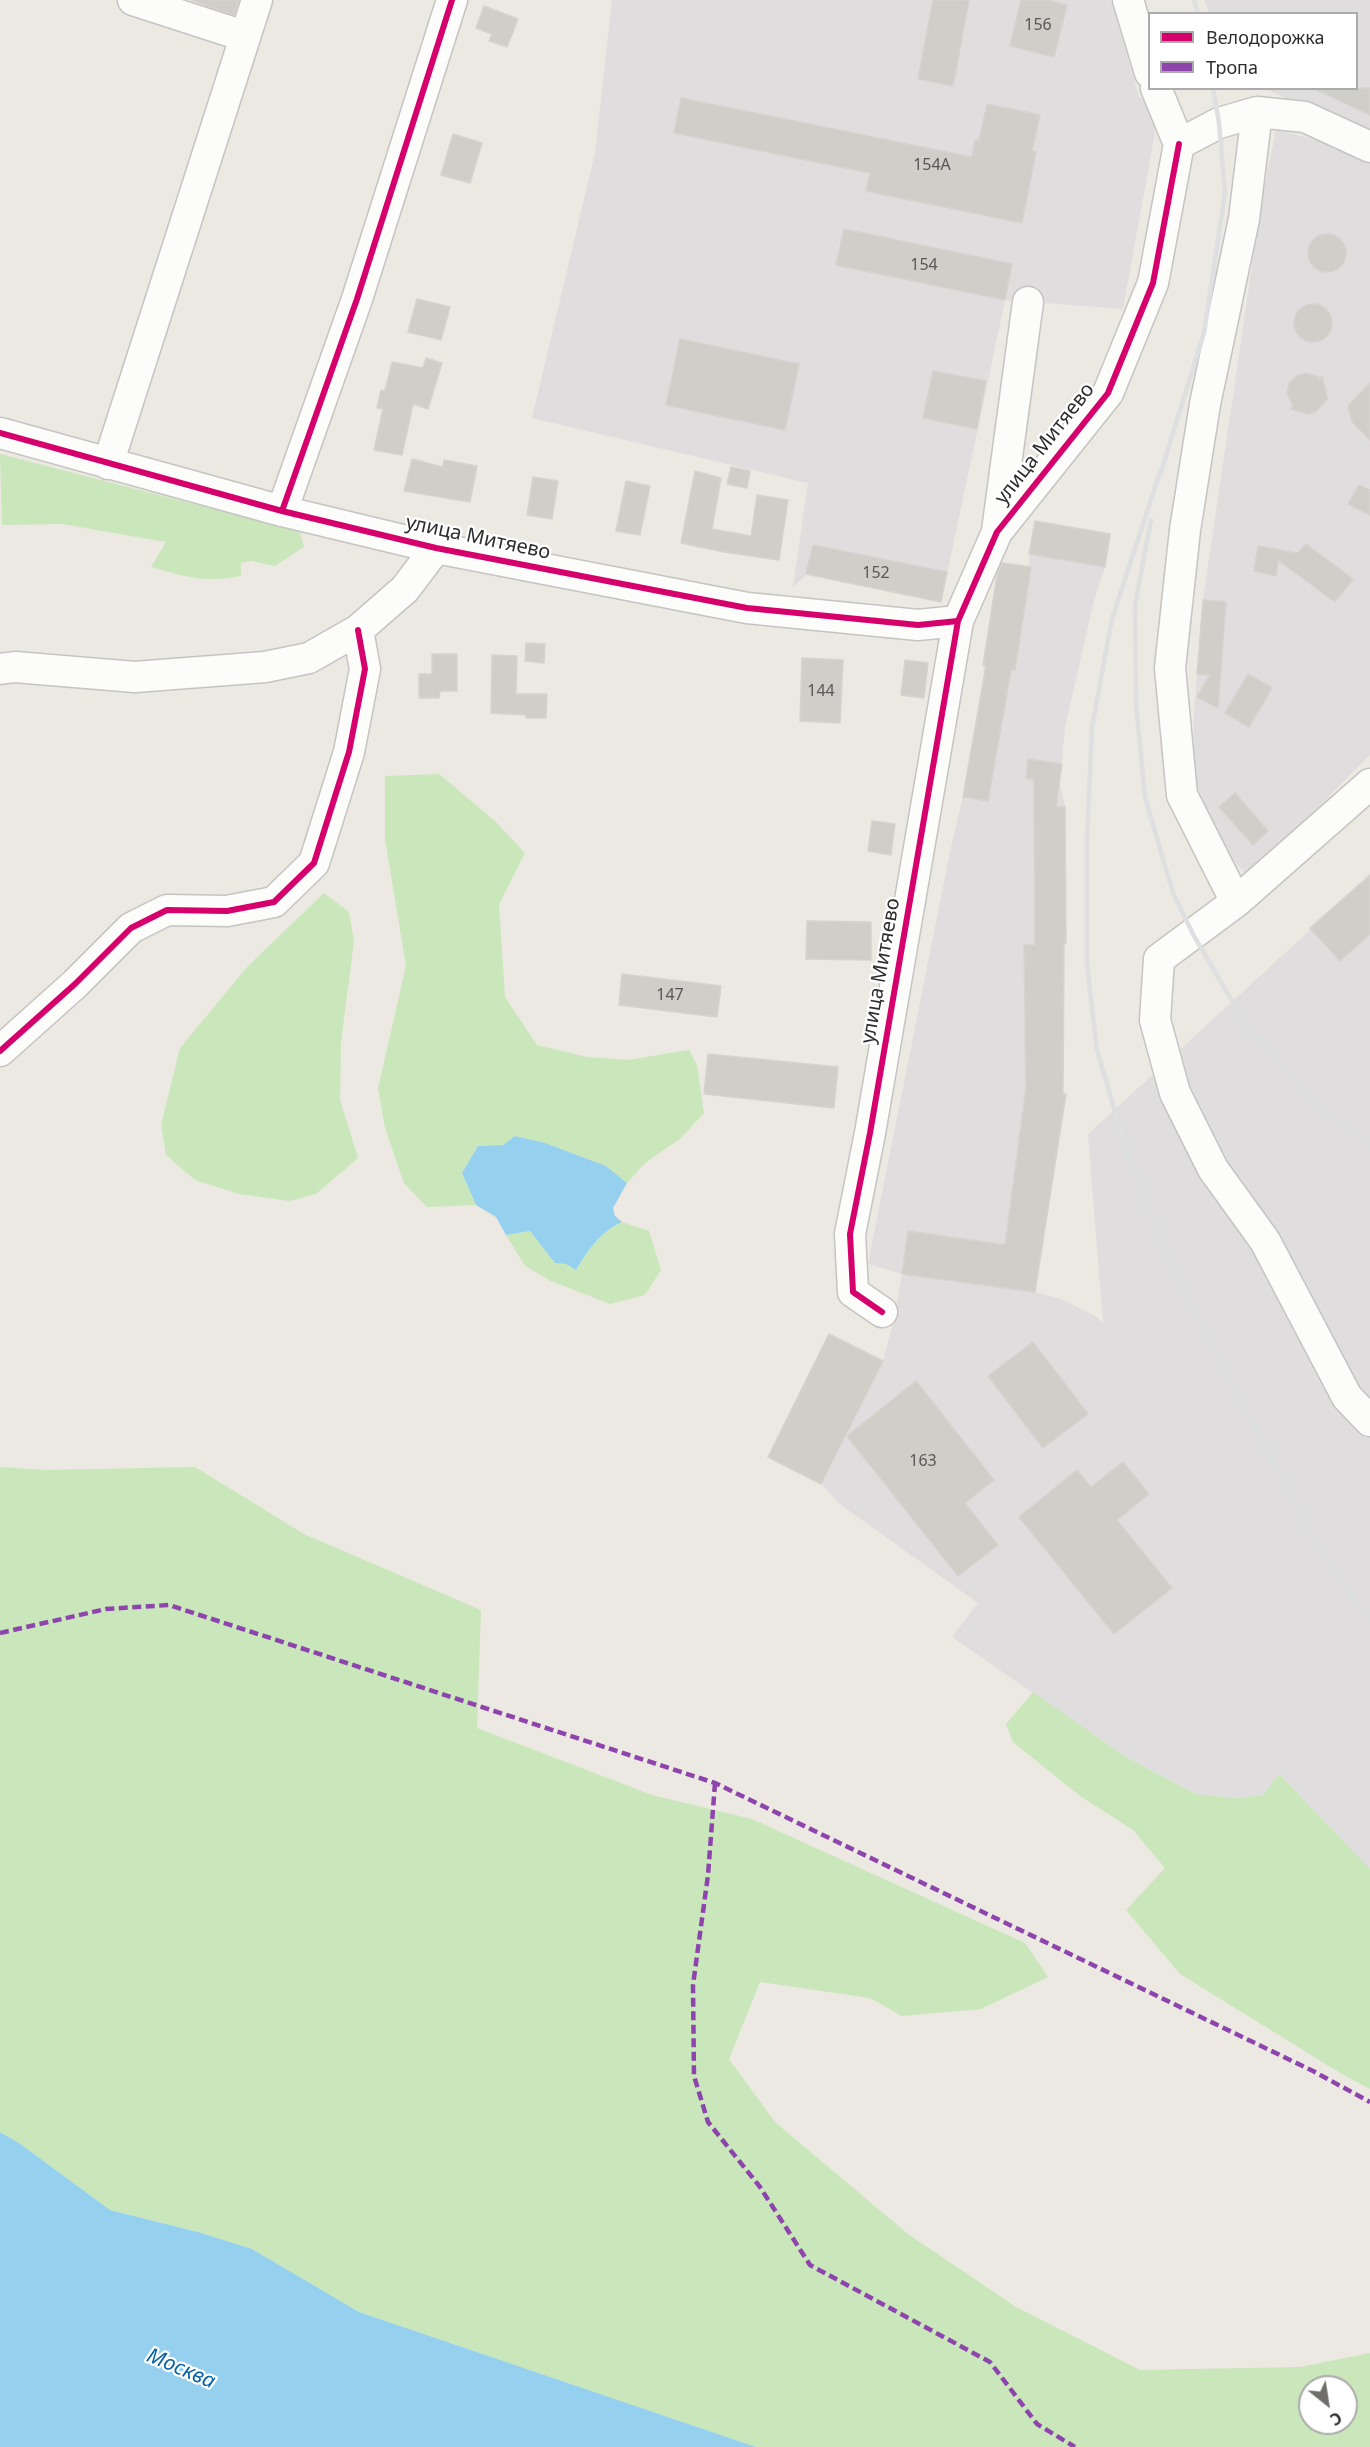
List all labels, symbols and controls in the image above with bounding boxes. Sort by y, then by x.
legend [1148,12,1358,90]
house number: 156 [1024,15,1052,35]
text: Велодорожка [1206,25,1324,49]
text: Тропа [1206,55,1258,79]
house number: 154А [913,155,951,175]
house number: 154 [910,255,938,275]
street label: улица Митяево [990,379,1100,509]
street label: улица Митяево [403,511,553,565]
house number: 152 [862,563,890,583]
house number: 144 [807,681,835,701]
street label: улица Митяево [856,896,906,1046]
house number: 147 [656,985,684,1005]
house number: 163 [909,1451,937,1471]
water label: Москва [143,2343,219,2395]
north arrow [1298,2375,1358,2435]
text: С [1326,2407,1346,2431]

